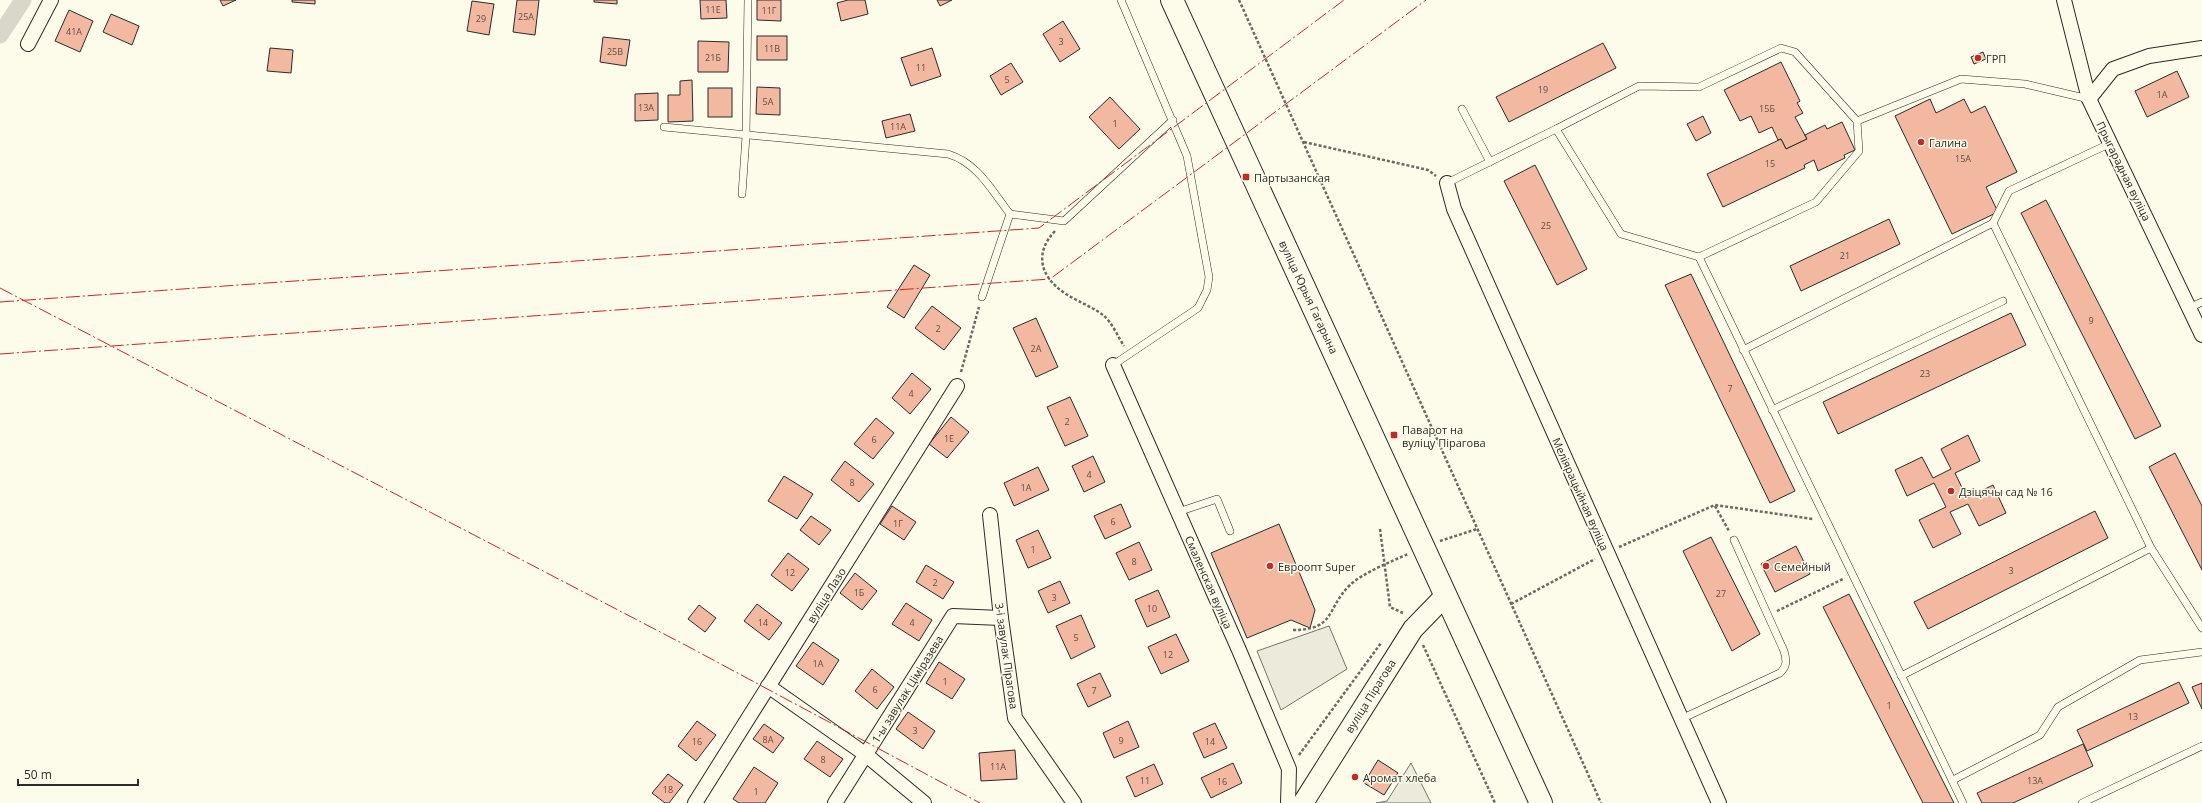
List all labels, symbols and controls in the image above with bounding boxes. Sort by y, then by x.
house number: 11Е [705,3,721,16]
house number: 11Г [762,4,777,17]
house number: 25А [518,10,534,23]
house number: 29 [476,12,486,25]
house number: 41А [66,25,82,38]
house number: 3 [1058,35,1064,48]
house number: 11В [764,42,780,55]
house number: 25В [607,45,623,58]
house number: 21Б [705,51,721,64]
place label: ГРП [1986,51,2006,66]
marker: ГРП [1973,53,1983,63]
house number: 11 [916,61,926,74]
house number: 5 [1004,73,1010,86]
house number: 19 [1538,83,1548,96]
house number: 1А [2157,88,2168,101]
house number: 5А [763,95,774,108]
house number: 13А [638,101,654,114]
house number: 15Б [1759,102,1775,115]
house number: 1 [1112,117,1118,130]
street label: Прыгарадная вуліца [2093,119,2155,223]
house number: 11А [890,120,906,133]
place label: Галина [1929,135,1967,150]
marker: Галина [1916,137,1926,147]
house number: 15А [1955,152,1971,165]
house number: 15 [1765,157,1775,170]
place label: Партызанская [1254,170,1330,185]
marker: Партызанская [1241,172,1251,182]
house number: 25 [1541,219,1551,232]
street label: вуліца Юрыя Гагарына [1276,238,1342,356]
house number: 21 [1840,249,1850,262]
house number: 9 [2088,314,2094,327]
house number: 2 [935,322,941,335]
house number: 2А [1031,342,1042,355]
house number: 23 [1920,367,1930,380]
house number: 7 [1727,382,1733,395]
house number: 4 [908,387,914,400]
house number: 2 [1064,415,1070,428]
place label: Паварот на вуліцу Пірагова [1402,422,1486,450]
marker: Паварот на вуліцу Пірагова [1389,430,1399,440]
house number: 1Е [944,432,954,445]
house number: 6 [871,433,877,446]
street label: Меліярацыйная вуліца [1549,435,1613,553]
house number: 4 [1086,468,1092,481]
house number: 8 [849,476,855,489]
house number: 1А [1021,481,1032,494]
place label: Дзіцячы сад № 16 [1959,484,2053,499]
marker: Дзіцячы сад № 16 [1946,486,1956,496]
house number: 6 [1110,515,1116,528]
house number: 1Г [893,517,903,530]
street label: Смаленская вуліца [1182,533,1236,631]
house number: 1 [1030,543,1036,556]
house number: 8 [1131,555,1137,568]
place label: Евроопт Super [1278,559,1356,574]
place label: Семейный [1774,559,1831,574]
marker: Евроопт Super [1265,561,1275,571]
marker: Семейный [1761,561,1771,571]
street label: вуліца Лазо [803,564,849,625]
house number: 3 [2008,564,2014,577]
house number: 12 [785,566,795,579]
house number: 2 [932,576,938,589]
house number: 1Б [854,586,865,599]
house number: 27 [1716,587,1726,600]
house number: 3 [1051,591,1057,604]
street label: 3-і завулак Пірагова [992,602,1022,710]
house number: 10 [1147,602,1157,615]
house number: 14 [758,616,768,629]
house number: 4 [909,616,915,629]
house number: 5 [1073,631,1079,644]
street label: 1-ы завулак Ціміразева [868,633,946,745]
house number: 12 [1163,648,1173,661]
street label: вуліца Пірагова [1341,656,1399,736]
house number: 1А [813,657,824,670]
house number: 1 [942,675,948,688]
house number: 6 [872,683,878,696]
house number: 7 [1091,684,1097,697]
house number: 1 [1886,699,1892,712]
house number: 13 [2128,710,2138,723]
house number: 3 [912,724,918,737]
house number: 8А [763,733,774,746]
house number: 9 [1118,734,1124,747]
house number: 16 [692,735,702,748]
house number: 14 [1205,735,1215,748]
house number: 8 [820,753,826,766]
house number: 11А [990,760,1006,773]
scale bar [18,761,138,787]
text: 50 m [24,766,52,783]
place label: Аромат хлеба [1363,770,1436,785]
marker: Аромат хлеба [1350,772,1360,782]
house number: 11 [1140,774,1150,787]
house number: 13А [2027,774,2043,787]
house number: 16 [1217,775,1227,788]
house number: 18 [663,783,673,796]
house number: 1 [753,785,759,798]

